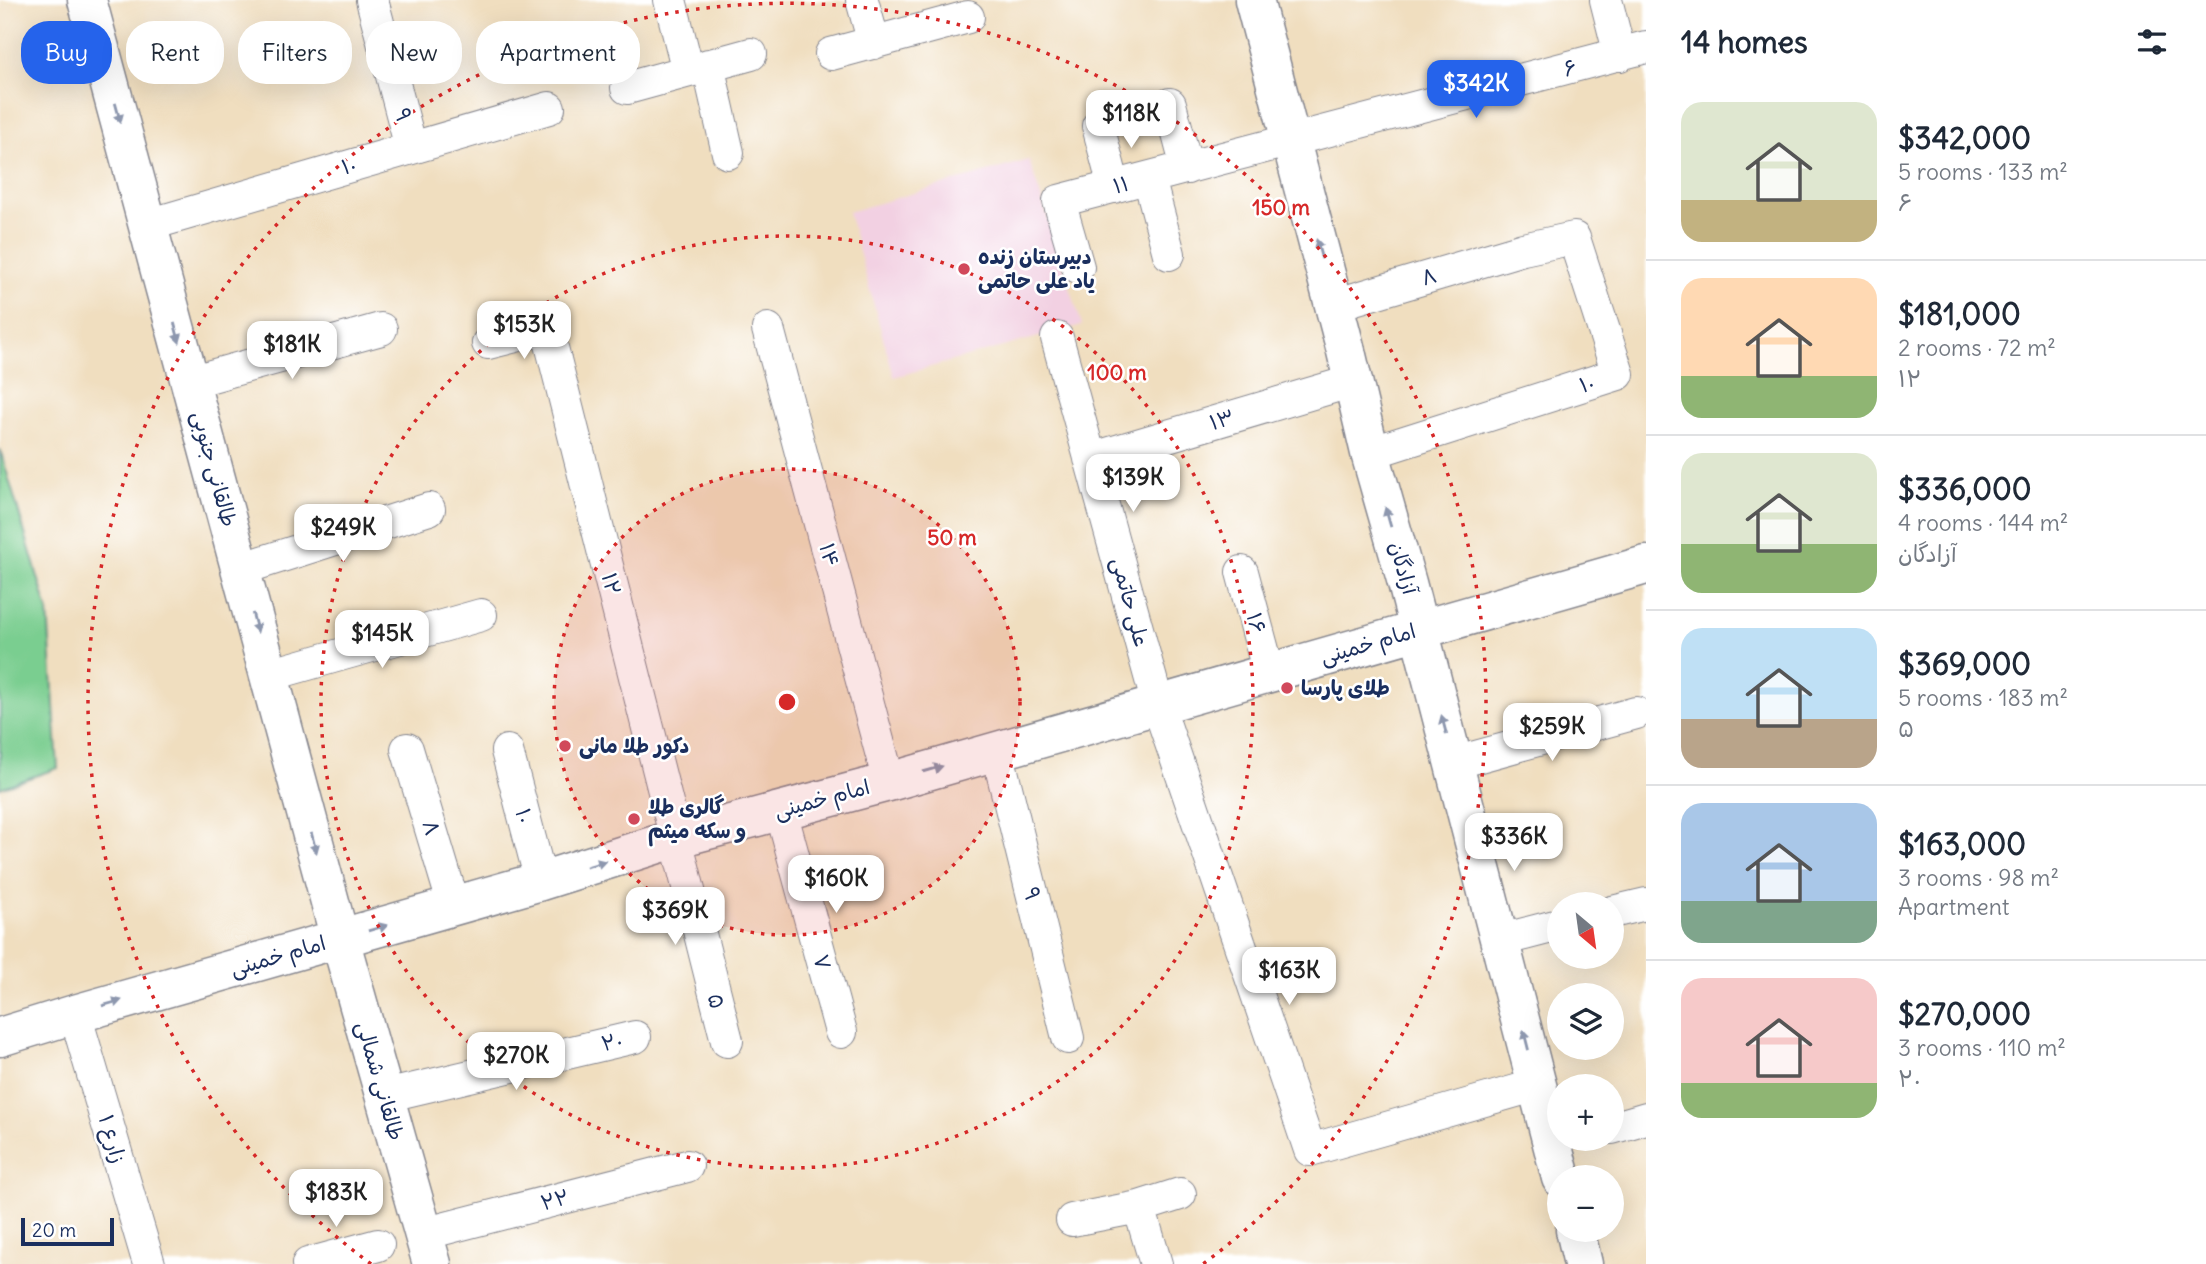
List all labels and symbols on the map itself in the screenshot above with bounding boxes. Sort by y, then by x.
street label: ۶ [1560,53,1580,82]
pin: $342K [1427,60,1525,120]
pin: $118K [1082,90,1180,150]
one-way arrow [113,103,123,124]
street label: ۹ [389,105,418,125]
street label: ۱۰ [338,151,360,180]
street label: ۱۱ [1110,170,1132,199]
text: 150 m [1252,194,1310,221]
one-way arrow [1313,238,1324,260]
place label: دبیرستان زنده یاد علی حاتمی [978,243,1095,294]
marker: دبیرستان زنده یاد علی حاتمی [956,261,972,277]
street label: ۸ [1418,261,1440,292]
pin: $153K [475,302,573,361]
one-way arrow [172,322,183,344]
pin: $181K [243,322,341,381]
text: 100 m [1087,359,1147,386]
street label: ۱۰ [1576,368,1598,399]
street label: ۱۳ [1206,403,1238,436]
street label: طالقانی جنوبی [185,408,243,530]
pin: $139K [1084,454,1182,514]
pin: $249K [294,504,392,564]
one-way arrow [1383,506,1393,527]
text: 50 m [927,524,977,551]
street label: آزادگان [1383,538,1424,598]
street label: ۱۴ [813,540,846,570]
street label: علی حاتمی [1105,554,1155,650]
street label: ۱۲ [596,570,627,598]
pin: $145K [333,610,431,670]
street label: ۱۶ [1241,610,1272,636]
one-way arrow [250,613,261,635]
street label: امام خمینی [1317,617,1420,673]
place label: طلای پارسا [1301,674,1390,701]
marker: طلای پارسا [1279,680,1295,696]
centre of rings [775,690,799,714]
pin: $259K [1503,704,1601,763]
one-way arrow [1438,714,1449,736]
place label: دکور طلا مانی [579,732,689,760]
marker: دکور طلا مانی [557,738,573,754]
one-way arrow [923,763,944,773]
street label: امام خمینی [771,773,874,827]
place label: گالری طلا و سکه میثم [648,793,746,847]
street label: ۱۰ [510,805,539,826]
marker: گالری طلا و سکه میثم [626,811,642,827]
pin: $336K [1465,814,1563,873]
street label: ۸ [416,817,446,839]
one-way arrow [310,833,320,854]
pin: $160K [787,856,885,915]
one-way arrow [586,858,607,868]
street label: ۹ [1018,884,1047,904]
pin: $369K [626,888,724,947]
north arrow [1547,892,1624,970]
one-way arrow [368,922,389,932]
street label: امام خمینی [227,929,330,985]
pin: $163K [1240,948,1338,1007]
street label: ۷ [808,951,837,973]
street label: ۵ [702,991,731,1011]
one-way arrow [102,998,123,1008]
street label: طالقانی شمالی [350,1018,410,1144]
street label: ۲۰ [599,1026,625,1057]
one-way arrow [1520,1029,1531,1051]
pin: $270K [467,1032,565,1092]
street label: زارع ۱ [91,1111,132,1167]
pin: $183K [287,1170,385,1229]
street label: ۲۲ [538,1183,572,1216]
scale bar [21,1215,114,1247]

